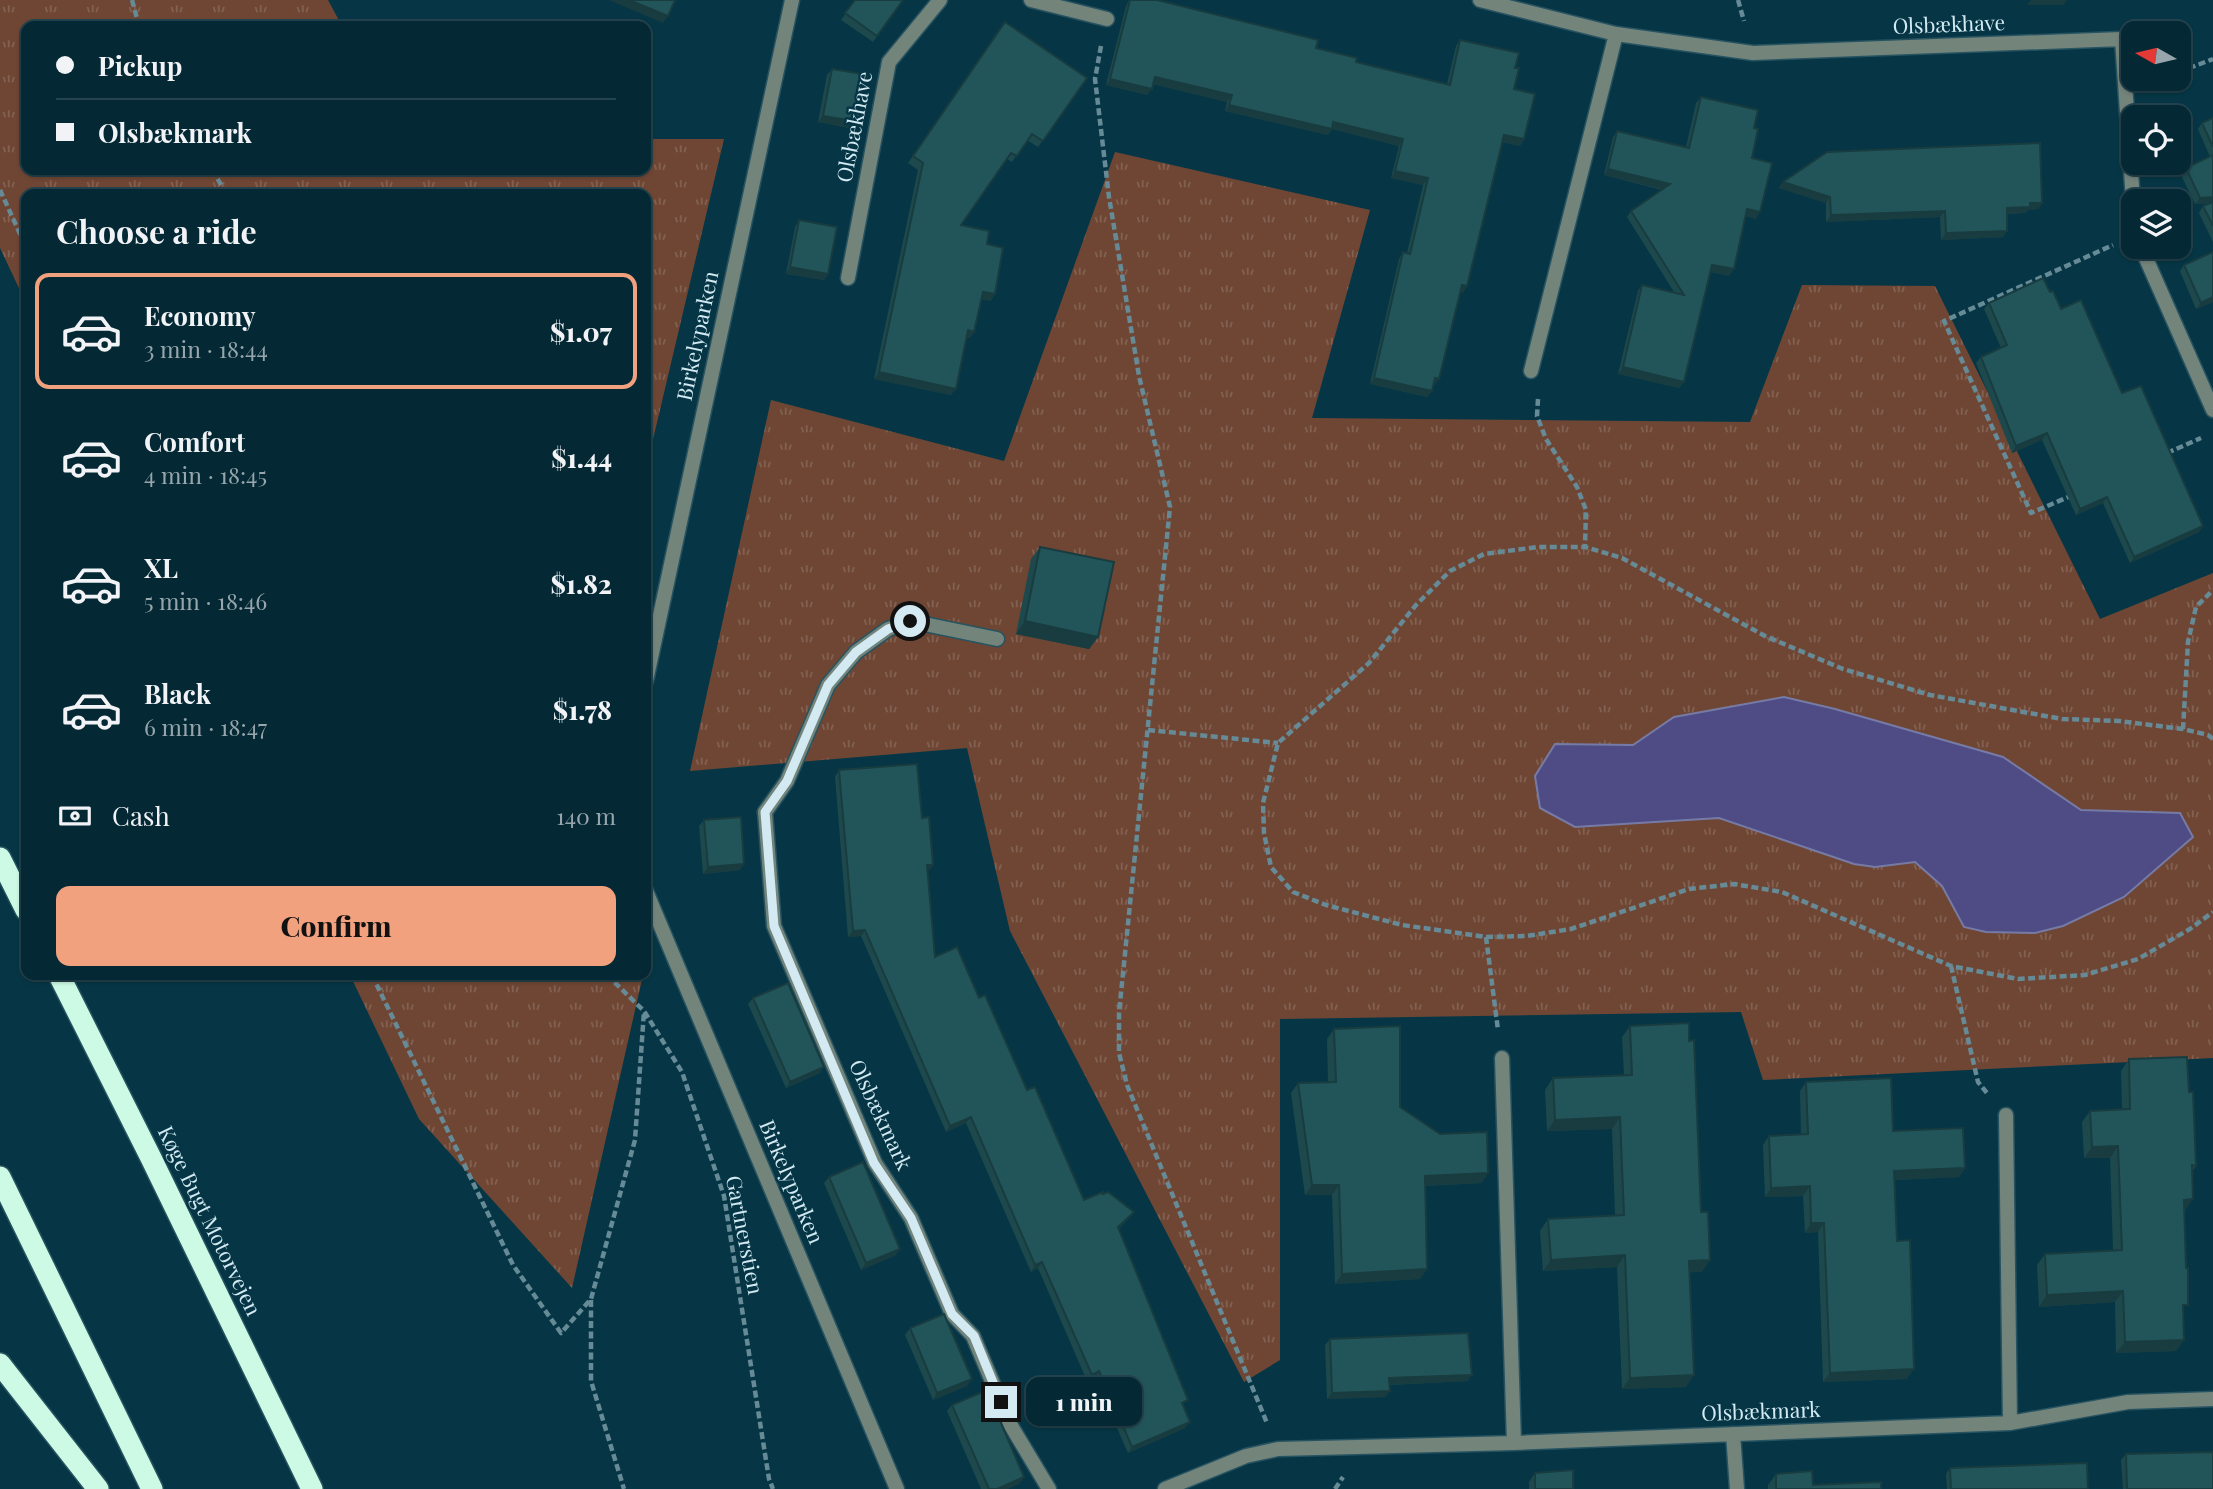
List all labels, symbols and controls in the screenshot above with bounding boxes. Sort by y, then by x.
street label: Olsbækhave [1892,7,2006,39]
north arrow [2121,21,2191,91]
map controls [2121,21,2191,259]
text: Pickup [98,48,182,83]
street label: Olsbækhave [829,69,878,185]
button: locate [2121,105,2191,175]
text: Olsbækmark [98,115,252,150]
button: layers [2121,189,2191,259]
text: Choose a ride [56,209,257,252]
street label: Birkelyparken [669,268,724,403]
text: Economy [144,298,255,333]
icon: car [60,300,123,363]
text: $1.07 [550,314,612,349]
text: 3 min · 18:44 [144,333,268,364]
text: Comfort [144,424,245,459]
icon: car [60,426,123,489]
text: $1.44 [551,440,612,475]
text: 4 min · 18:45 [144,459,267,490]
text: XL [144,550,178,585]
icon: car [60,552,123,615]
text: $1.82 [550,566,612,601]
text: 5 min · 18:46 [144,585,267,616]
route start [894,605,926,637]
text: Black [144,676,211,711]
icon: car [60,678,123,741]
text: $1.78 [553,692,612,727]
text: 6 min · 18:47 [144,711,267,742]
icon: cash [56,797,94,835]
text: Cash [112,798,170,833]
text: 140 m [556,800,616,831]
button: Confirm [56,886,616,966]
street label: Olsbækmark [844,1054,920,1175]
street label: Birkelyparken [754,1115,832,1248]
street label: Køge Bugt Motorvejen [153,1121,269,1320]
street label: Gartnerstien [721,1173,771,1297]
callout: 1 min [1026,1378,1141,1426]
route end [985,1386,1017,1418]
text: 1 min [1056,1386,1112,1417]
street label: Olsbækmark [1701,1394,1822,1426]

